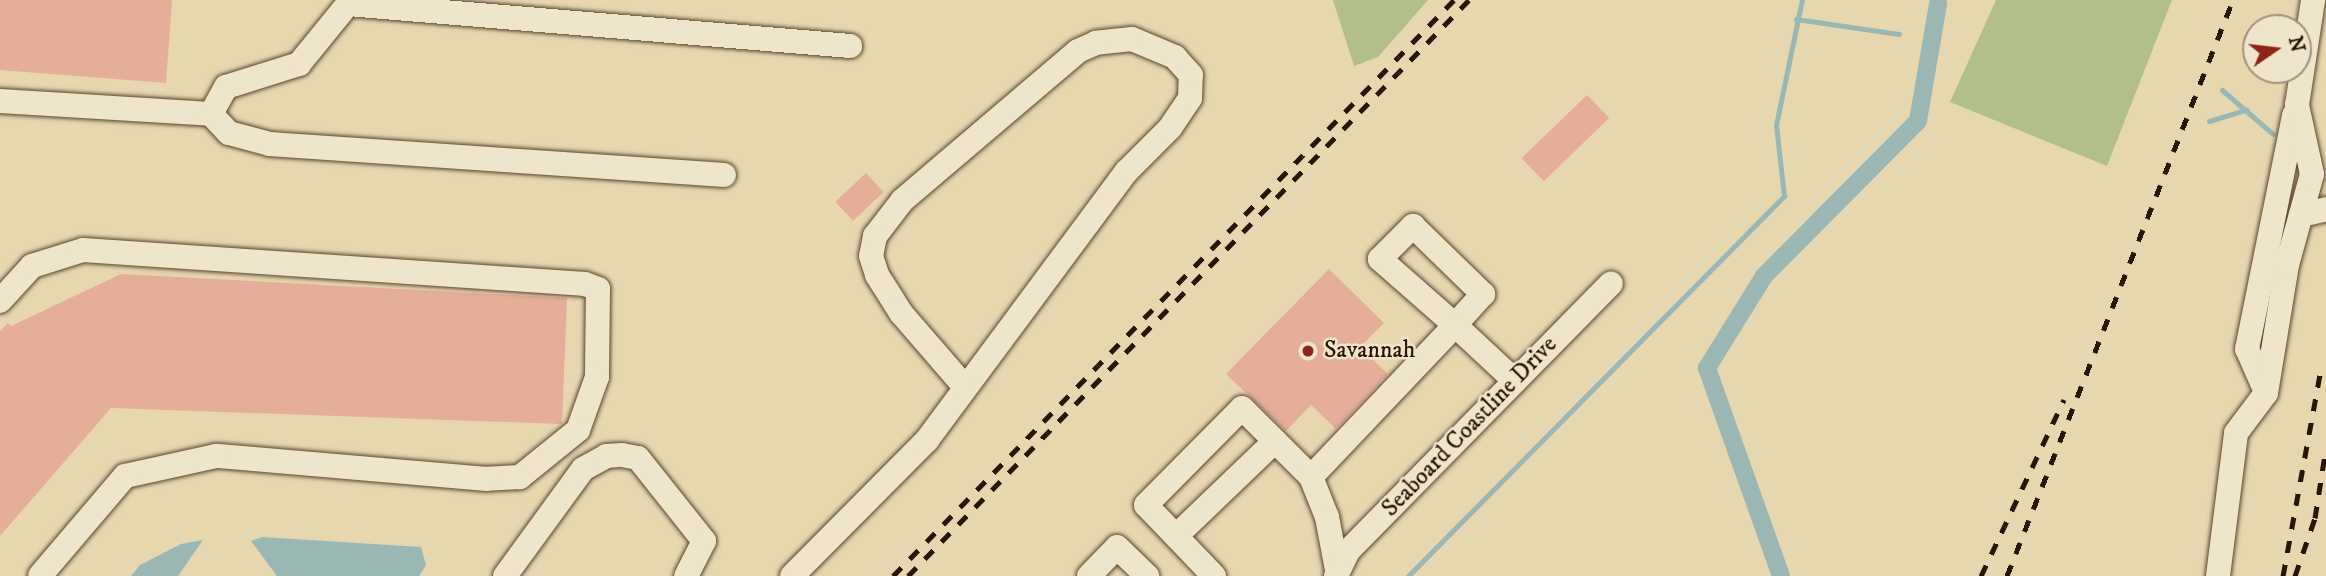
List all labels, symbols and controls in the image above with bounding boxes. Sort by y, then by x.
north arrow [2242,14,2312,84]
text: N [2283,34,2309,55]
street label: Seaboard Coastline Drive [1376,331,1564,523]
place label: Savannah [1324,337,1415,365]
marker: Savannah [1298,341,1318,361]

